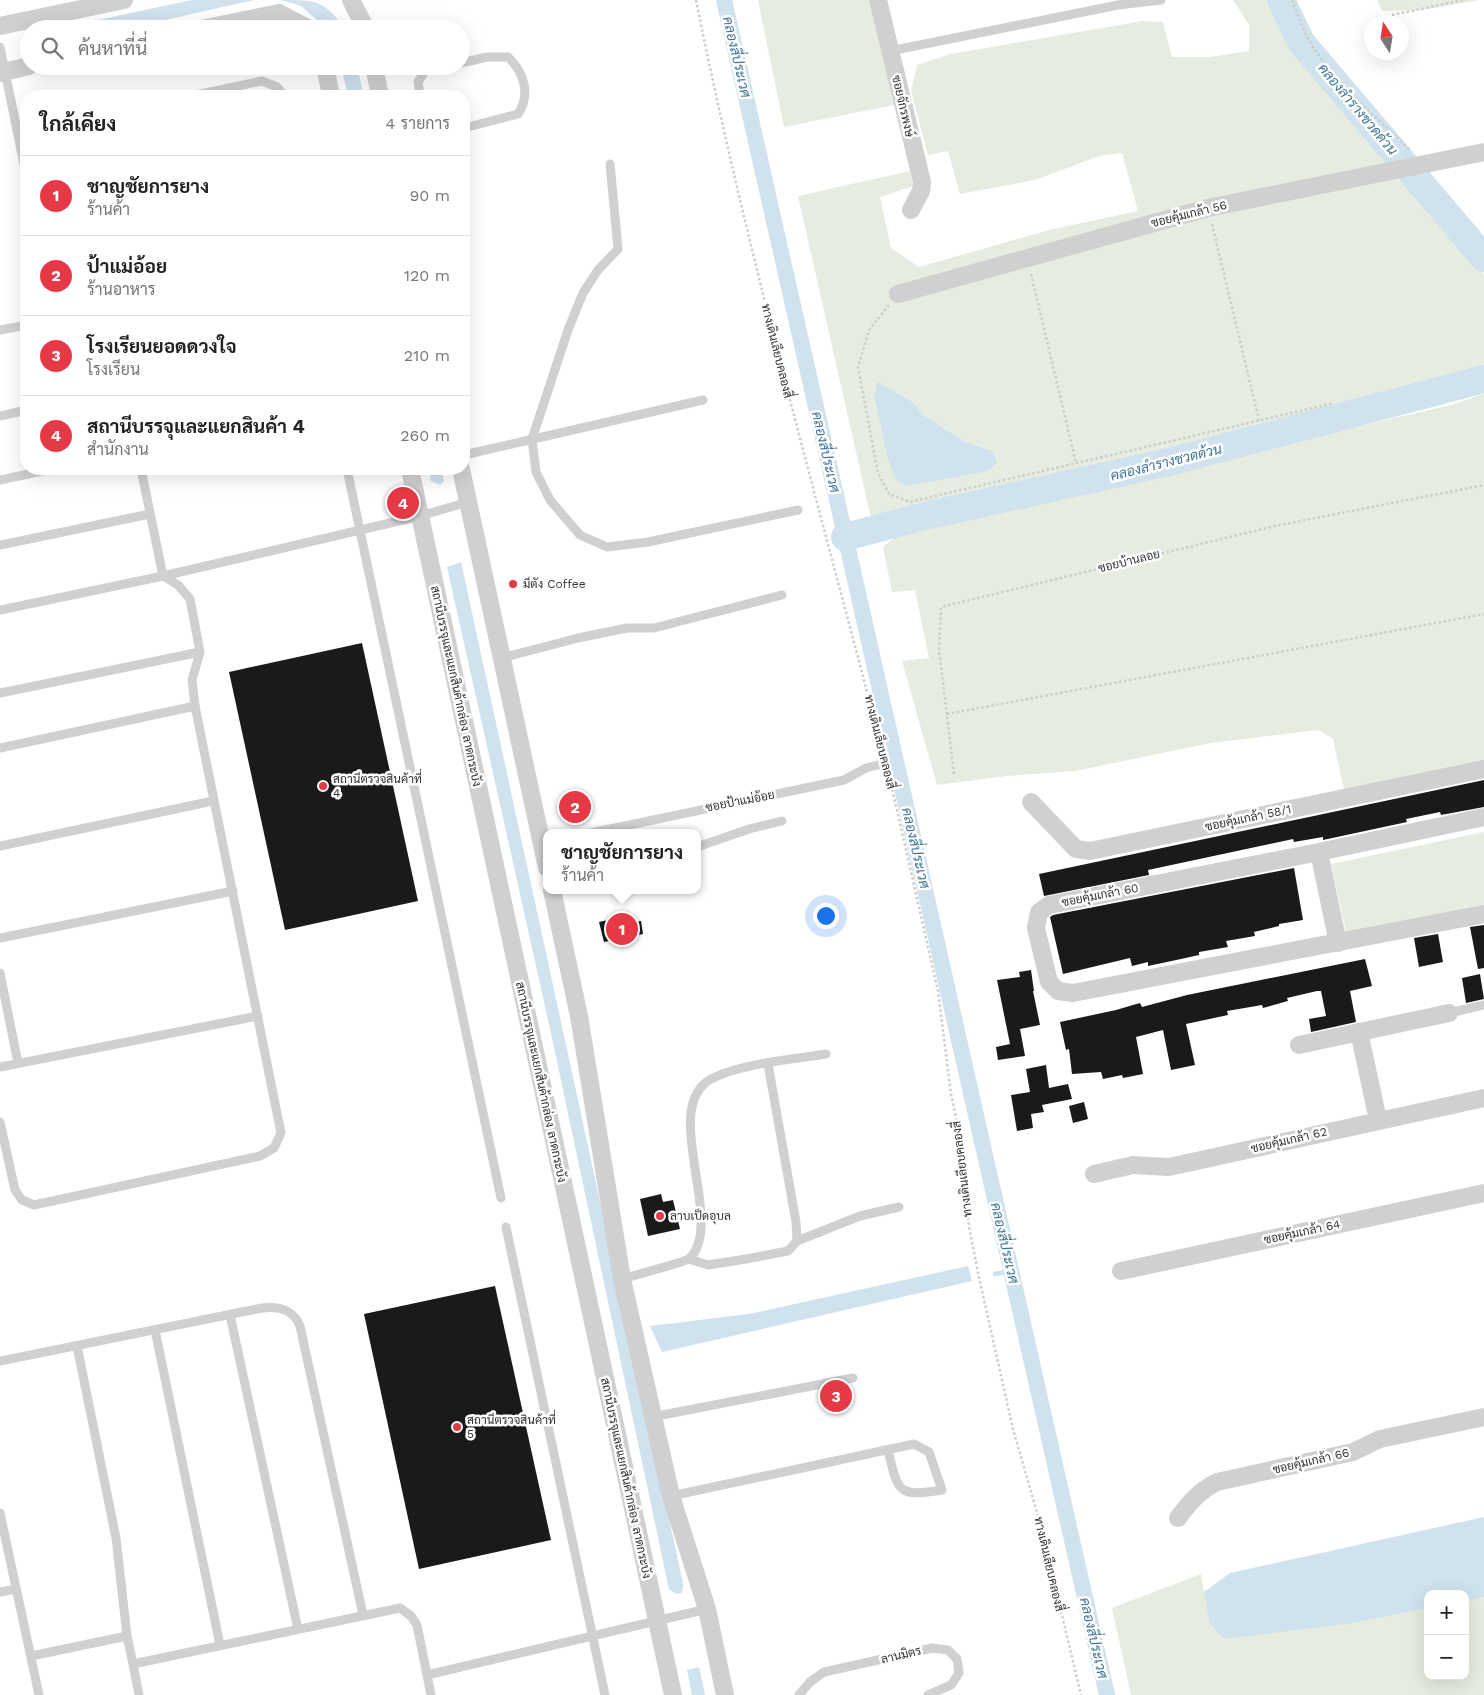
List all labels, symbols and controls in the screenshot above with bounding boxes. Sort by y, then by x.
water label: คลองสี่ประเวศ [720,14,758,100]
north arrow [1364,15,1409,60]
search box [20,20,470,75]
icon: search [38,34,66,62]
text: ค้นหาที่นี่ [78,37,147,60]
water label: คลองลำรางชวดด้วน [1315,60,1401,158]
street label: ซอยจักรพงษ์ [889,74,918,139]
text: ใกล้เคียง [40,111,116,136]
text: 4 รายการ [385,114,450,133]
text: ชาญชัยการยาง [87,175,209,198]
text: 1 [53,186,59,205]
text: 90 m [409,186,450,205]
street label: ซอยคุ้มเกล้า 56 [1150,198,1229,232]
text: ร้านค้า [87,200,130,219]
text: ป้าแม่อ้อย [87,255,167,278]
text: 2 [51,266,61,285]
text: 120 m [404,266,450,285]
text: ร้านอาหาร [87,280,156,299]
street label: ทางเดินเลียบคลองสี่ [759,301,799,400]
text: โรงเรียนยอดดวงใจ [87,335,237,358]
text: 3 [51,346,61,365]
text: 210 m [404,346,450,365]
text: โรงเรียน [87,360,140,379]
water label: คลองสี่ประเวศ [809,409,847,495]
text: สถานีบรรจุและแยกสินค้า 4 [87,415,305,438]
text: 4 [51,426,61,445]
text: 260 m [400,426,450,445]
text: สำนักงาน [87,440,149,459]
water label: คลองลำรางชวดด้วน [1109,440,1223,484]
pin: 4 [387,484,419,522]
street label: ซอยบ้านลอย [1097,547,1161,575]
place label: มีตัง Coffee [523,576,586,591]
marker: มีตัง Coffee [507,578,519,590]
street label: สถานีบรรจุและแยกสินค้ากล่อง ลาดกระบัง [426,584,485,788]
street label: ทางเดินเลียบคลองสี่ [862,692,902,791]
place label: สถานีตรวจสินค้าที่ 4 [333,768,422,800]
marker: สถานีตรวจสินค้าที่ 4 [317,780,329,792]
street label: ซอยป้าแม่อ้อย [704,787,776,815]
pin: 2 [559,788,591,826]
street label: ซอยคุ้มเกล้า 58/1 [1204,802,1293,836]
water label: คลองสี่ประเวศ [899,805,937,891]
popup [543,829,701,894]
text: ชาญชัยการยาง [561,841,683,864]
text: ร้านค้า [561,866,604,885]
street label: ซอยคุ้มเกล้า 60 [1060,881,1140,911]
your location [813,903,839,929]
pin: 1 [606,910,638,948]
street label: สถานีบรรจุและแยกสินค้ากล่อง ลาดกระบัง [511,980,570,1184]
street label: ทางเดินเลียบคลองสี่ [945,1120,975,1218]
street label: ซอยคุ้มเกล้า 62 [1250,1124,1329,1158]
water label: คลองสี่ประเวศ [988,1200,1026,1286]
place label: ลาบเป็ดอุบล [670,1208,731,1225]
marker: ลาบเป็ดอุบล [654,1210,666,1222]
street label: ซอยคุ้มเกล้า 64 [1262,1217,1342,1249]
street label: สถานีบรรจุและแยกสินค้ากล่อง ลาดกระบัง [596,1376,655,1580]
pin: 3 [820,1377,852,1415]
place label: สถานีตรวจสินค้าที่ 5 [467,1409,556,1441]
marker: สถานีตรวจสินค้าที่ 5 [451,1421,463,1433]
street label: ซอยคุ้มเกล้า 66 [1271,1445,1351,1479]
street label: ทางเดินเลียบคลองสี่ [1031,1514,1071,1613]
map controls [1424,1590,1469,1680]
button: + [1424,1590,1469,1635]
water label: คลองสี่ประเวศ [1077,1595,1115,1681]
button: − [1424,1635,1469,1680]
street label: ลานมิตร [880,1644,923,1666]

